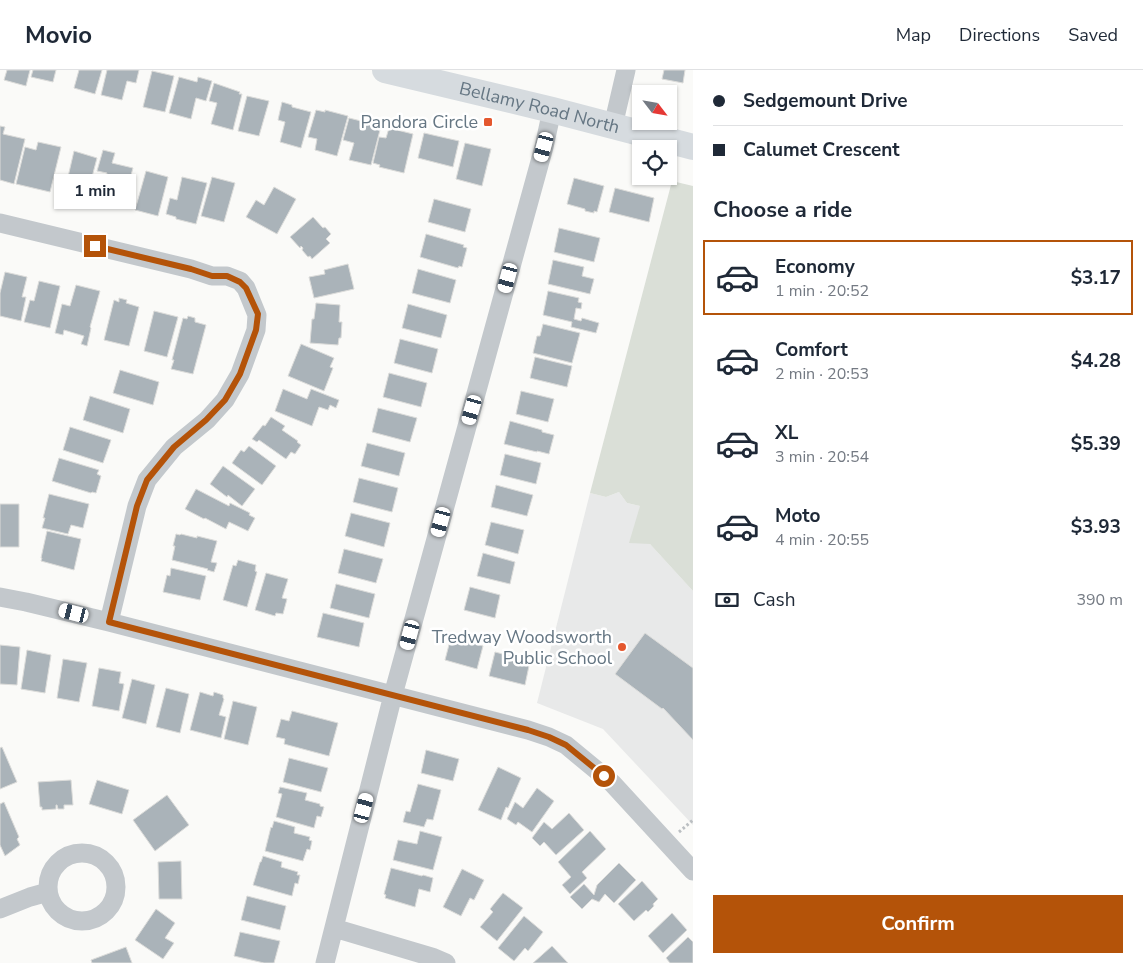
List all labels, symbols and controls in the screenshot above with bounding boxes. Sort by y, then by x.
text: Movio [25,19,92,51]
text: Map [896,23,931,47]
text: Directions [959,23,1040,47]
text: Saved [1068,23,1118,47]
street label: Bellamy Road North [457,76,622,139]
north arrow [632,85,678,130]
map controls [632,85,677,185]
text: Sedgemount Drive [743,88,908,114]
place label: Pandora Circle [360,110,478,134]
marker: Pandora Circle [482,116,494,128]
car [532,131,555,163]
text: Calumet Crescent [743,137,900,163]
button: locate [632,140,677,185]
callout: 1 min [54,174,136,208]
text: 1 min [74,180,116,202]
text: Choose a ride [713,195,852,225]
route end [84,235,106,257]
text: Economy [775,254,855,280]
icon: car [715,255,760,300]
car [496,262,519,294]
text: $3.17 [1071,265,1121,291]
text: 1 min · 20:52 [775,280,869,302]
text: Comfort [775,337,848,363]
icon: car [715,338,760,383]
text: $4.28 [1071,348,1121,374]
text: 2 min · 20:53 [775,363,869,385]
car [460,394,483,426]
text: XL [775,420,798,446]
icon: car [715,421,760,466]
text: $5.39 [1071,431,1121,457]
text: 3 min · 20:54 [775,446,869,468]
text: Moto [775,503,821,529]
icon: car [715,504,760,549]
car [429,506,452,538]
text: $3.93 [1071,514,1121,540]
text: 4 min · 20:55 [775,529,869,551]
icon: cash [713,586,741,614]
text: Cash [753,587,795,613]
text: 390 m [1076,589,1123,611]
car [57,602,90,624]
car [398,619,421,651]
place label: Tredway Woodsworth Public School [432,625,613,670]
marker: Tredway Woodsworth Public School [616,641,628,653]
route start [593,765,615,787]
car [352,792,375,824]
button: Confirm [713,895,1123,953]

